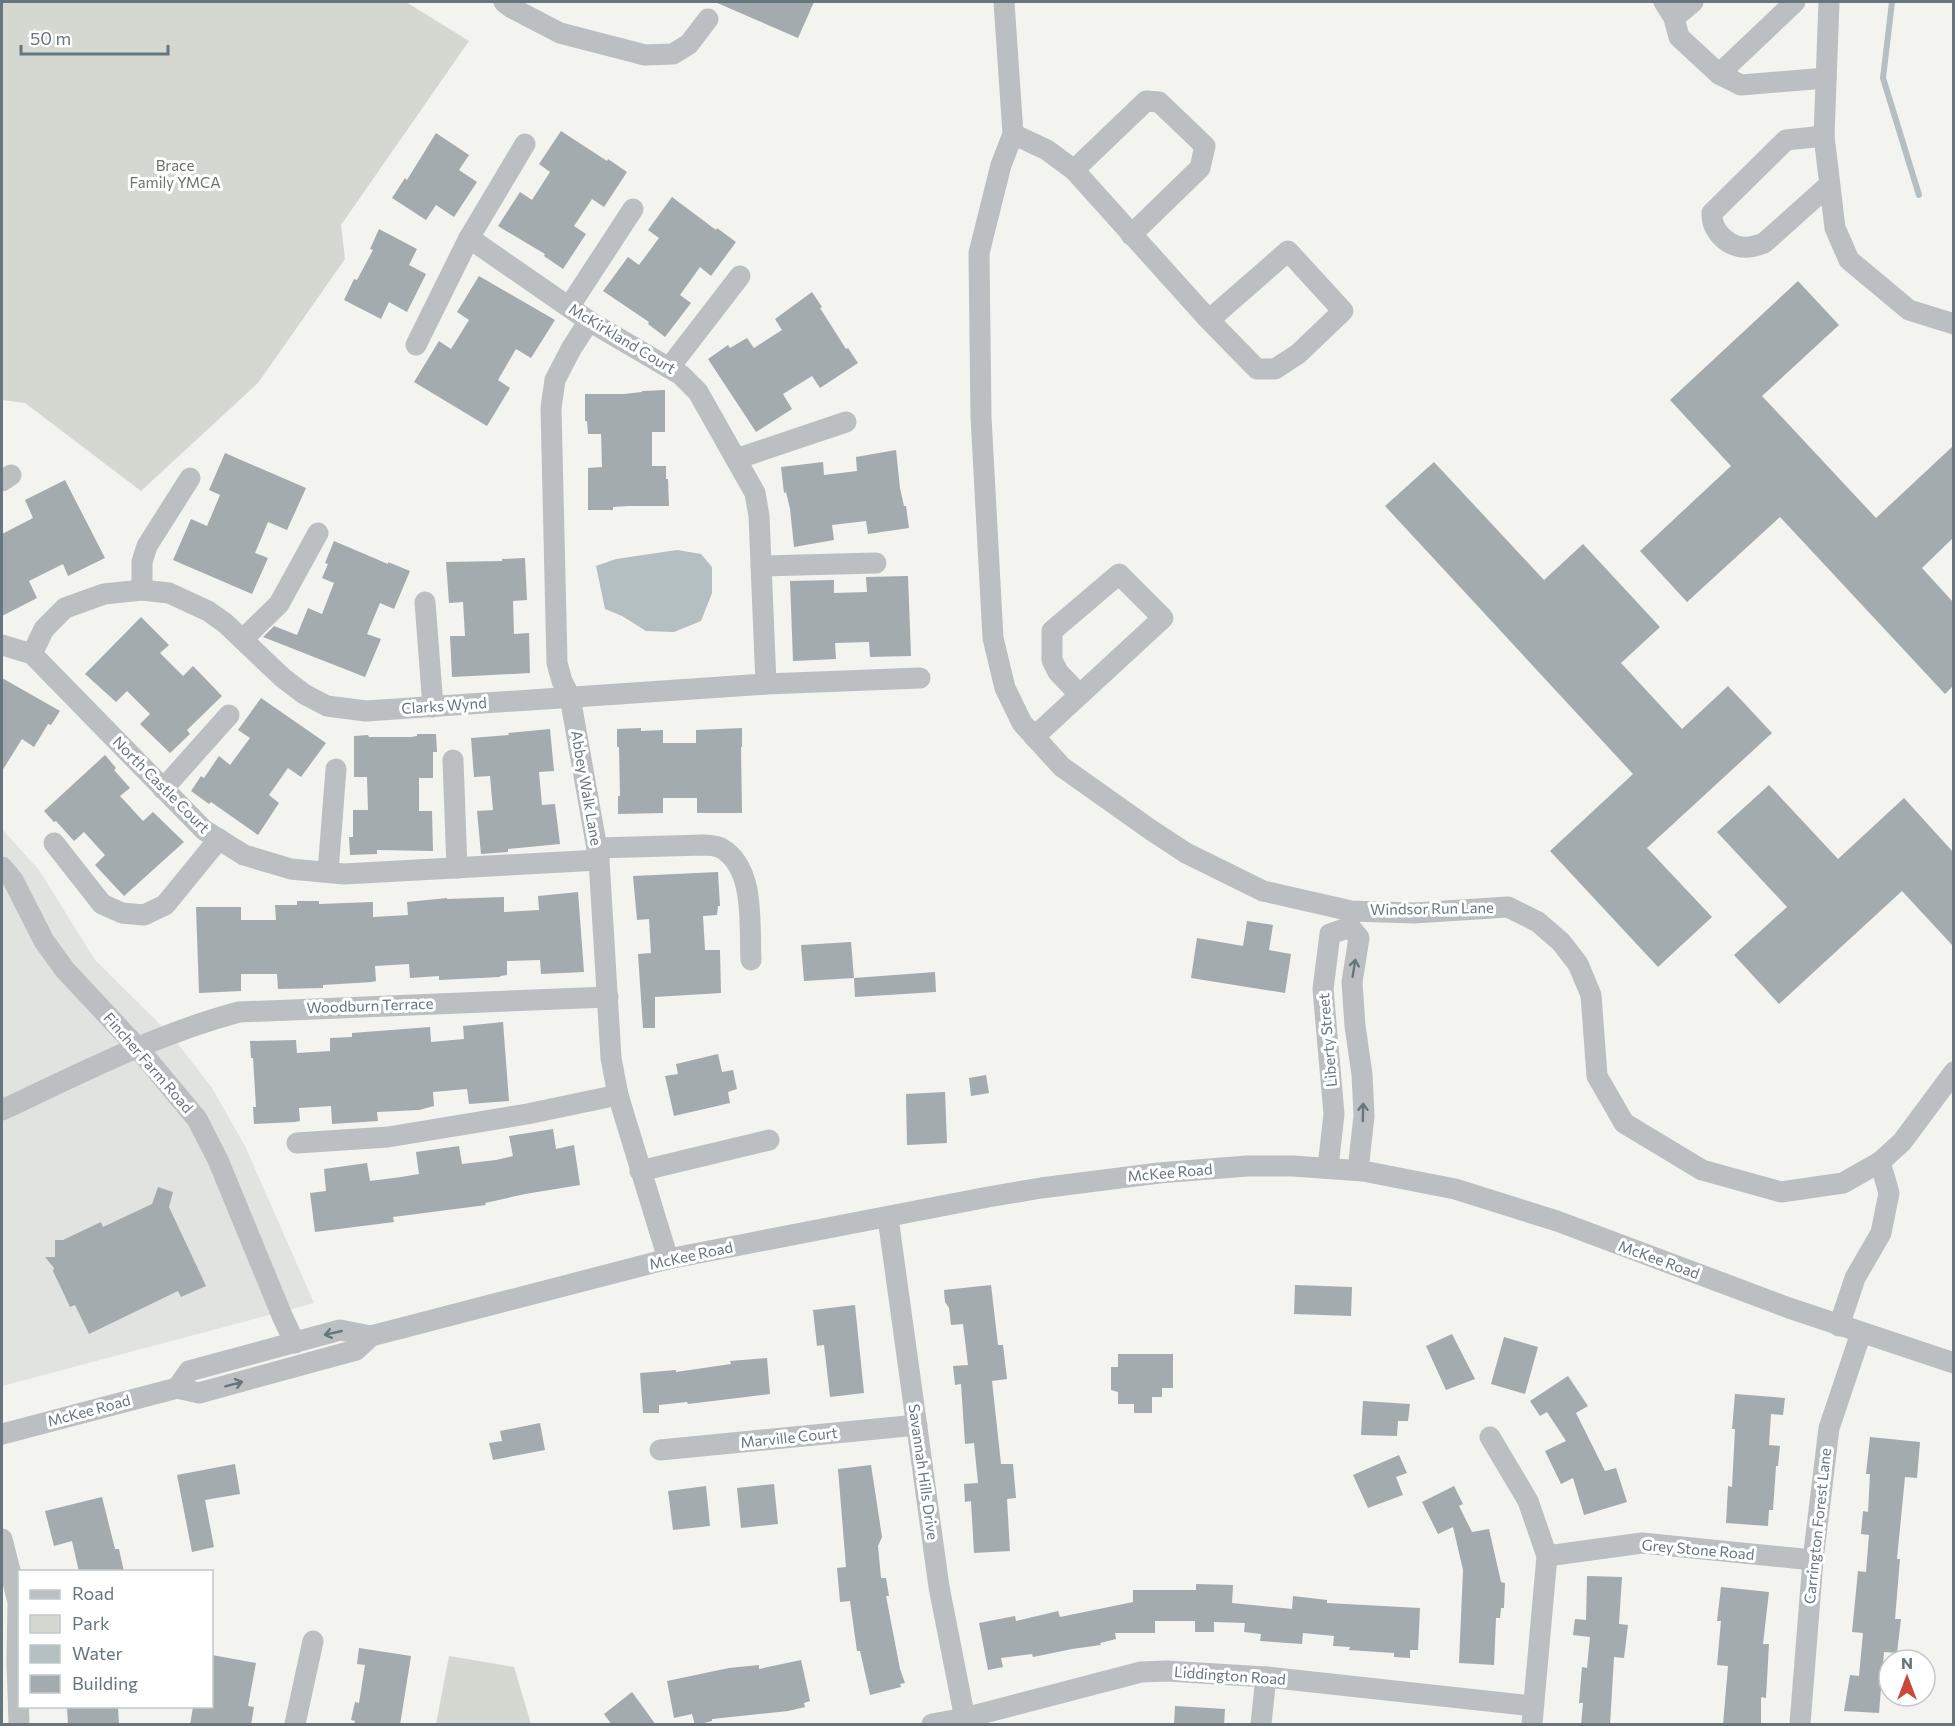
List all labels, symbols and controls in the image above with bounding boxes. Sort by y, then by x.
scale bar [21,18,168,56]
text: 50 m [30,27,71,49]
park label: Brace Family YMCA [129,156,221,191]
street label: McKirkland Court [566,299,679,377]
street label: Clarks Wynd [401,693,487,717]
street label: Abbey Walk Lane [568,729,606,847]
street label: North Castle Court [110,732,214,836]
street label: Windsor Run Lane [1370,898,1494,918]
one-way arrow [1349,959,1360,978]
street label: Liberty Street [1314,992,1340,1088]
street label: Woodburn Terrace [306,994,434,1016]
street label: Fincher Farm Road [100,1009,197,1116]
one-way arrow [1357,1103,1369,1122]
street label: McKee Road [1127,1159,1213,1185]
street label: McKee Road [1616,1236,1702,1282]
street label: McKee Road [647,1237,734,1273]
one-way arrow [324,1327,343,1339]
one-way arrow [224,1378,243,1389]
street label: McKee Road [45,1390,132,1430]
street label: Savannah Hills Drive [906,1403,942,1541]
street label: Marville Court [739,1423,838,1451]
street label: Carrington Forest Lane [1800,1447,1834,1605]
street label: Grey Stone Road [1641,1535,1755,1563]
legend [18,1570,213,1708]
text: Road [72,1582,114,1604]
text: Park [72,1612,110,1634]
text: Water [72,1642,123,1664]
north arrow [1877,1648,1937,1708]
text: N [1901,1653,1913,1672]
street label: Liddington Road [1174,1662,1286,1688]
text: Building [72,1672,138,1694]

